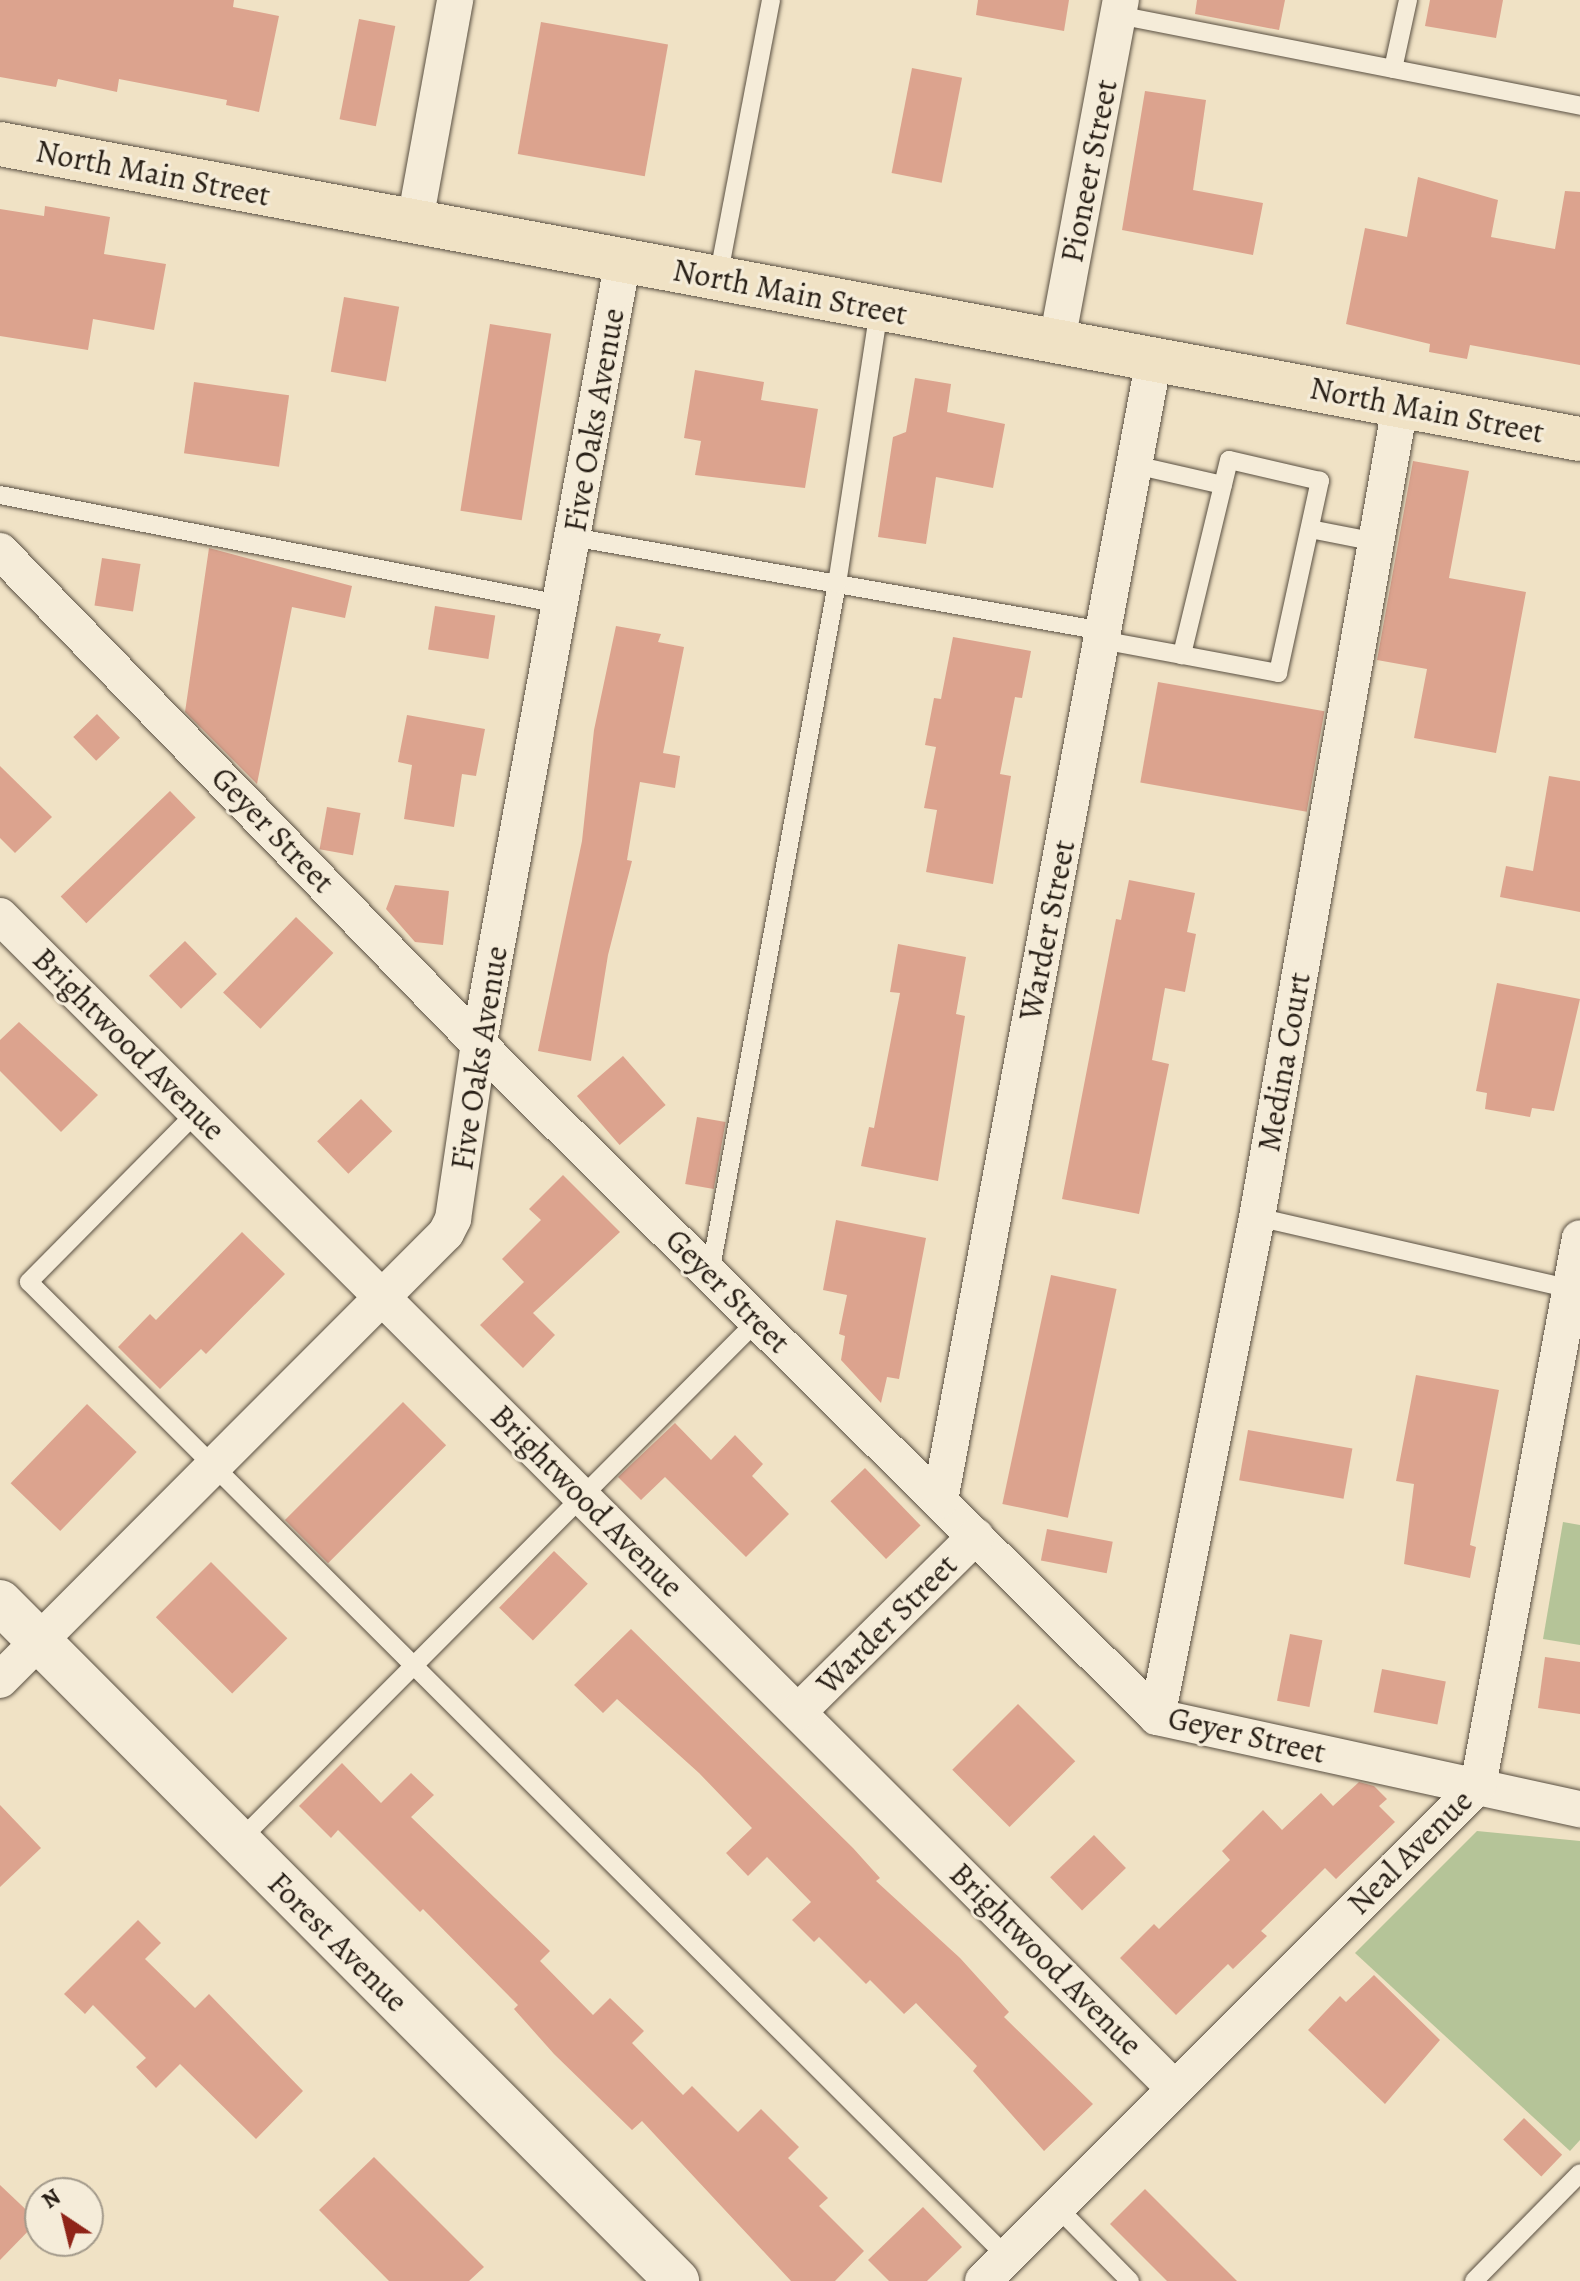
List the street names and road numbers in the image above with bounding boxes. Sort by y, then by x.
street label: Pioneer Street [1052,76,1126,266]
street label: North Main Street [33,131,273,215]
street label: North Main Street [670,250,910,334]
street label: Five Oaks Avenue [555,305,633,535]
street label: North Main Street [1307,368,1547,452]
street label: Geyer Street [203,759,343,901]
street label: Warder Street [1011,837,1083,1023]
street label: Brightwood Avenue [25,940,233,1148]
street label: Five Oaks Avenue [442,943,516,1173]
street label: Medina Court [1249,969,1319,1155]
street label: Geyer Street [658,1221,798,1361]
street label: Brightwood Avenue [483,1397,691,1605]
street label: Warder Street [809,1546,965,1702]
street label: Geyer Street [1165,1698,1329,1772]
street label: Neal Avenue [1339,1781,1481,1923]
street label: Brightwood Avenue [942,1855,1150,2063]
street label: Forest Avenue [260,1864,416,2020]

